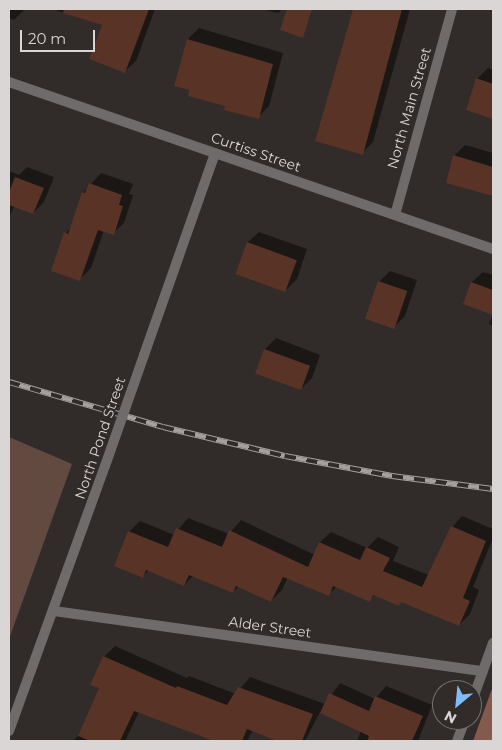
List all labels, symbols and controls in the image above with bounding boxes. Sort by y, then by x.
scale bar [22,20,98,52]
text: 20 m [28,29,66,48]
street label: North Main Street [384,45,434,171]
street label: Curtiss Street [209,129,303,175]
street label: North Pond Street [71,375,129,501]
street label: Alder Street [228,613,312,641]
north arrow [432,680,482,730]
text: N [441,707,460,728]

